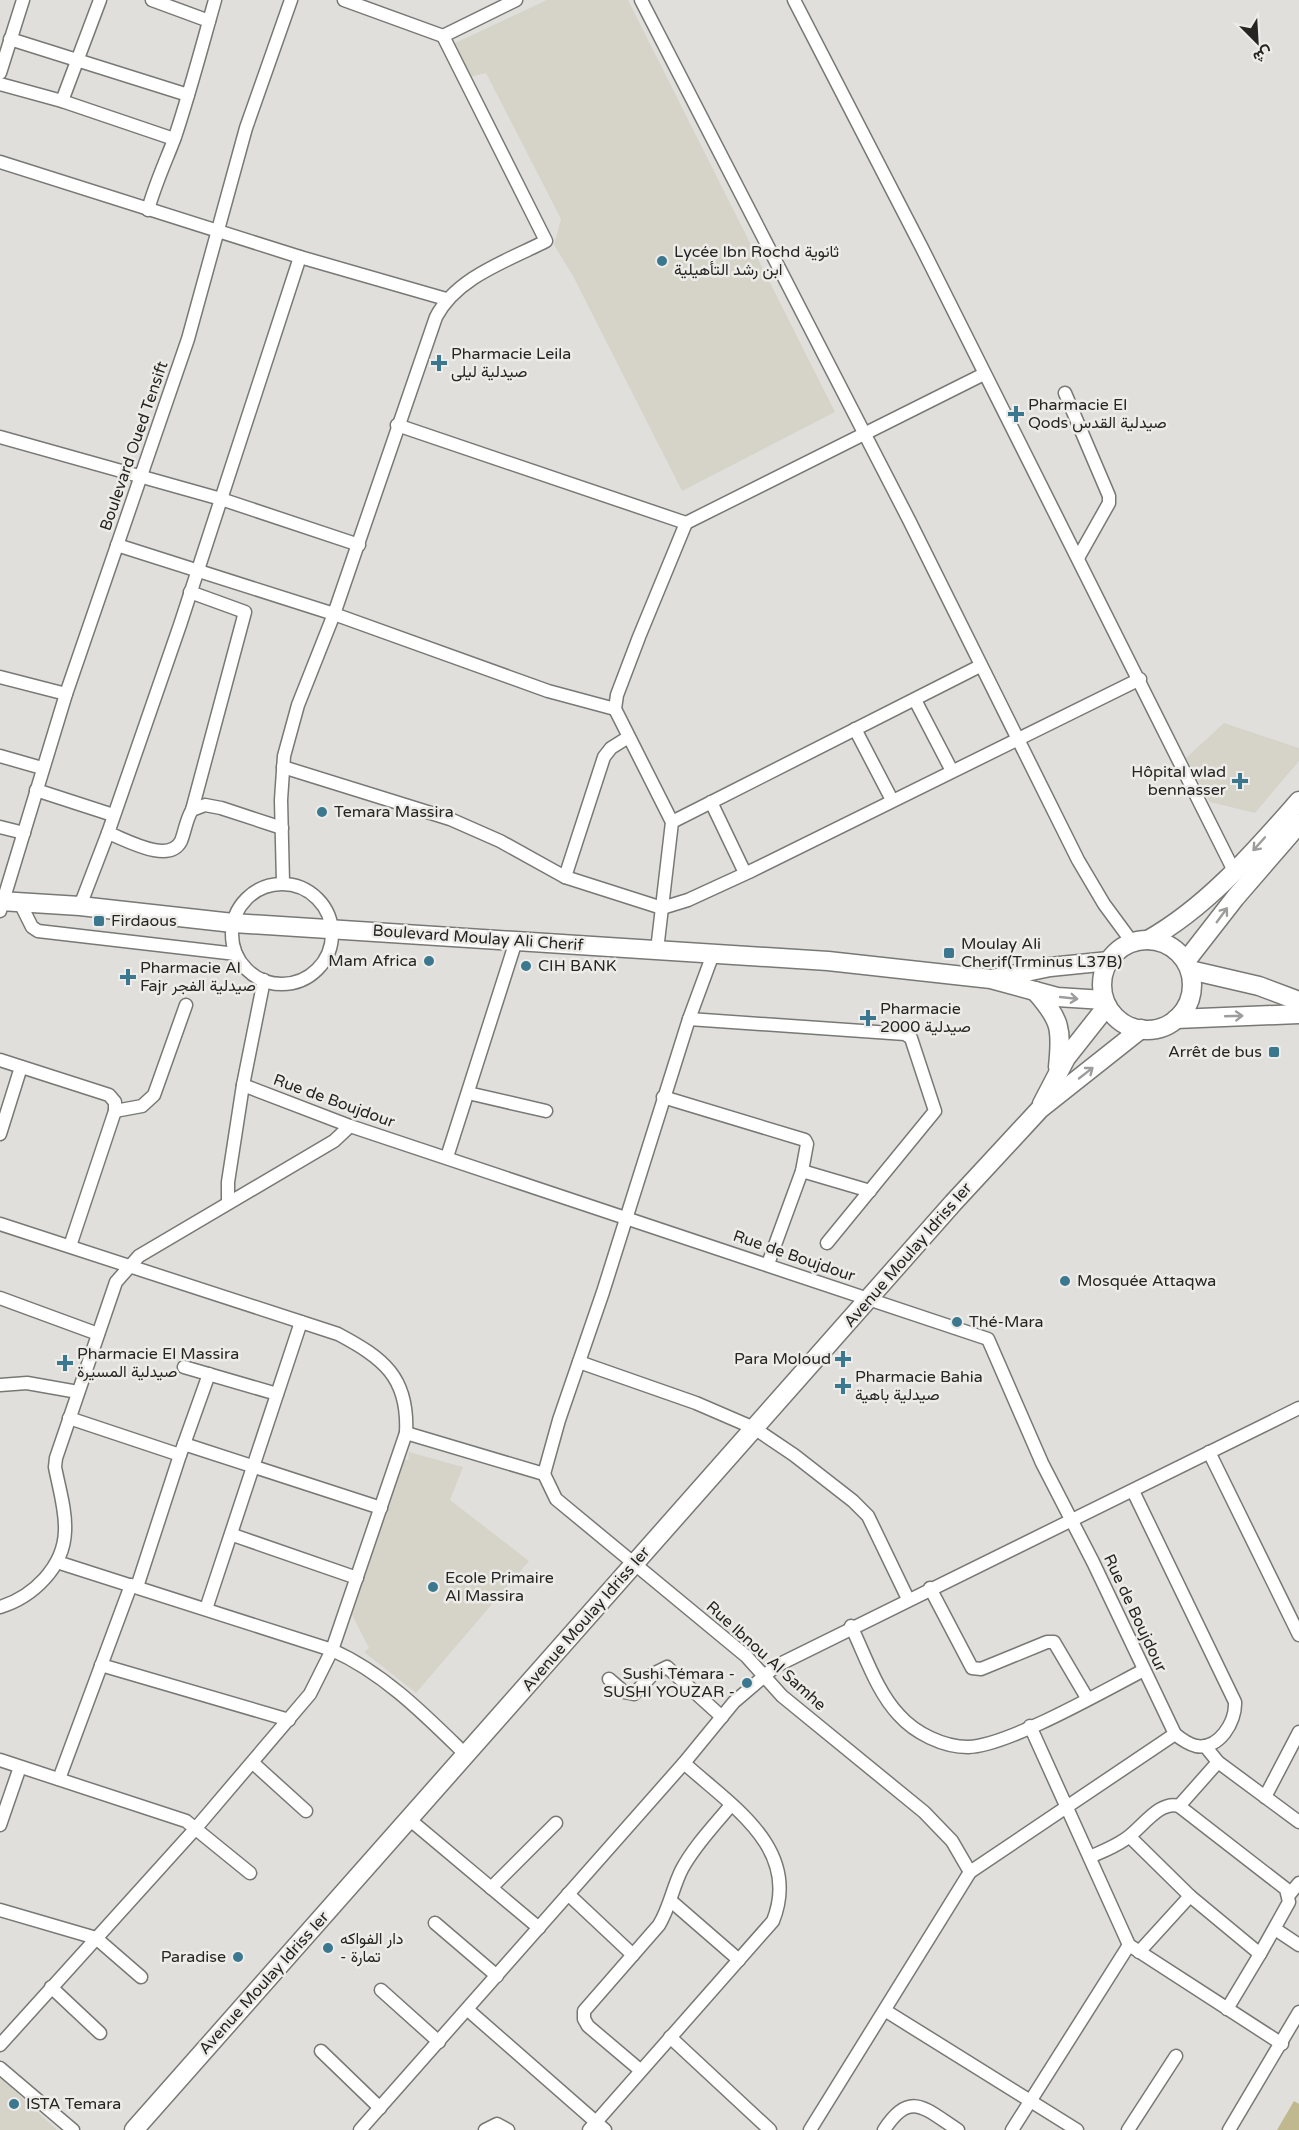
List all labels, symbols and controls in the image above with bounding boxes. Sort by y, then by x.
north arrow [1227,12,1287,72]
text: ش [1250,42,1276,68]
place label: Lycée Ibn Rochd ثانوية ابن رشد التأهيلية [674,242,839,280]
marker: Lycée Ibn Rochd ثانوية ابن رشد التأهيلية [655,254,669,268]
place label: Pharmacie Leila صيدلية ليلى [451,344,571,382]
marker: Pharmacie Leila صيدلية ليلى [432,356,446,370]
street label: Boulevard Oued Tensift [96,359,172,533]
place label: Pharmacie El Qods صيدلية القدس [1028,395,1167,433]
marker: Pharmacie El Qods صيدلية القدس [1009,407,1023,421]
place label: Hôpital wlad bennasser [1131,762,1227,800]
marker: Hôpital wlad bennasser [1231,772,1249,790]
place label: Temara Massira [334,802,454,822]
marker: Temara Massira [315,805,329,819]
one-way arrow [1252,836,1266,851]
one-way arrow [1216,908,1228,924]
place label: Firdaous [111,911,177,931]
marker: Firdaous [92,914,106,928]
street label: Boulevard Moulay Ali Cherif [372,921,585,955]
place label: Moulay Ali Cherif(Trminus L37B) [961,934,1122,972]
marker: Moulay Ali Cherif(Trminus L37B) [942,946,956,960]
place label: Mam Africa [328,951,417,971]
marker: Mam Africa [422,954,436,968]
place label: CIH BANK [538,956,617,976]
place label: Pharmacie Al Fajr صيدلية الفجر [140,958,256,996]
marker: CIH BANK [519,959,533,973]
marker: Pharmacie Al Fajr صيدلية الفجر [121,970,135,984]
one-way arrow [1059,993,1079,1004]
place label: Pharmacie 2000 صيدلية [880,999,971,1037]
marker: Pharmacie 2000 صيدلية [861,1011,875,1025]
one-way arrow [1224,1011,1244,1022]
place label: Arrêt de bus [1168,1042,1262,1062]
marker: Arrêt de bus [1267,1045,1281,1059]
one-way arrow [1078,1066,1094,1079]
street label: Rue de Boujdour [270,1070,398,1133]
street label: Avenue Moulay Idriss Ier [840,1178,977,1331]
street label: Rue de Boujdour [730,1226,859,1287]
place label: Mosquée Attaqwa [1077,1271,1216,1291]
marker: Mosquée Attaqwa [1058,1274,1072,1288]
place label: Thé-Mara [969,1312,1044,1332]
marker: Thé-Mara [950,1315,964,1329]
place label: Pharmacie El Massira صيدلية المسيرة [77,1344,239,1382]
place label: Para Moloud [734,1349,831,1369]
marker: Para Moloud [836,1352,850,1366]
marker: Pharmacie El Massira صيدلية المسيرة [58,1356,72,1370]
place label: Pharmacie Bahia صيدلية باهية [855,1367,983,1405]
marker: Pharmacie Bahia صيدلية باهية [836,1379,850,1393]
street label: Avenue Moulay Idriss Ier [518,1542,655,1695]
street label: Rue de Boujdour [1099,1551,1171,1676]
place label: Ecole Primaire Al Massira [445,1568,554,1606]
marker: Ecole Primaire Al Massira [426,1580,440,1594]
street label: Rue Ibnou Al Samhe [702,1597,830,1715]
place label: Sushi Témara - SUSHI YOUZAR - [603,1664,735,1702]
marker: Sushi Témara - SUSHI YOUZAR - [740,1676,754,1690]
street label: Avenue Moulay Idriss Ier [195,1907,334,2059]
place label: دار الفواكه - تمارة [340,1929,404,1967]
marker: دار الفواكه - تمارة [321,1941,335,1955]
place label: Paradise [161,1947,226,1967]
marker: Paradise [231,1950,245,1964]
place label: ISTA Temara [26,2094,121,2114]
marker: ISTA Temara [7,2097,21,2111]

